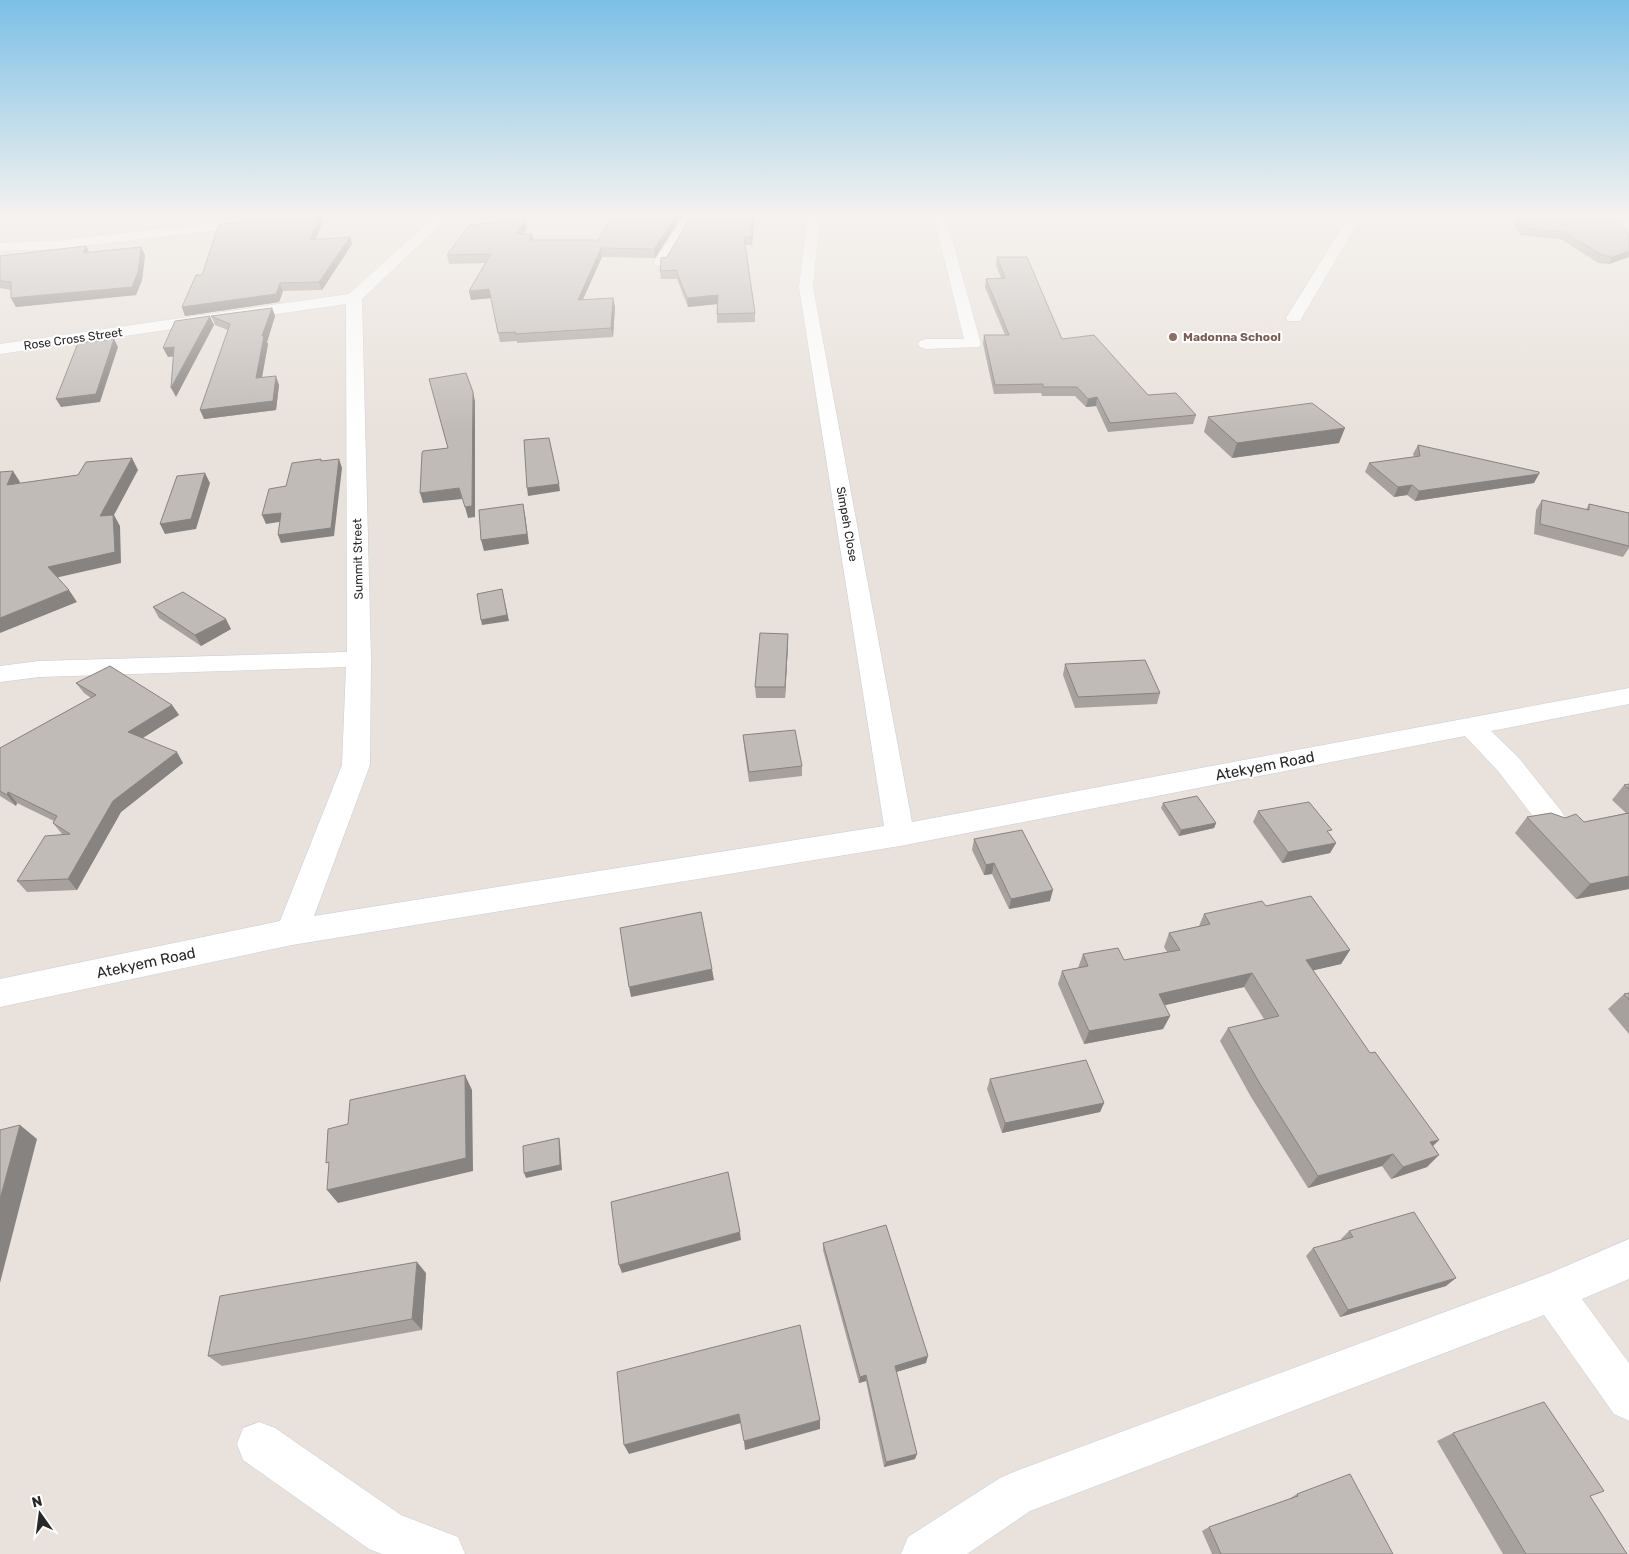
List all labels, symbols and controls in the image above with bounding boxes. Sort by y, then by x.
street label: Rose Cross Street [23,325,124,353]
place label: Madonna School [1183,330,1281,344]
marker: Madonna School [1167,331,1179,343]
street label: Simpeh Close [834,485,861,563]
street label: Summit Street [350,518,366,600]
street label: Atekyem Road [1214,748,1316,784]
street label: Atekyem Road [95,944,197,982]
north arrow [15,1489,65,1539]
text: N [30,1492,44,1511]

